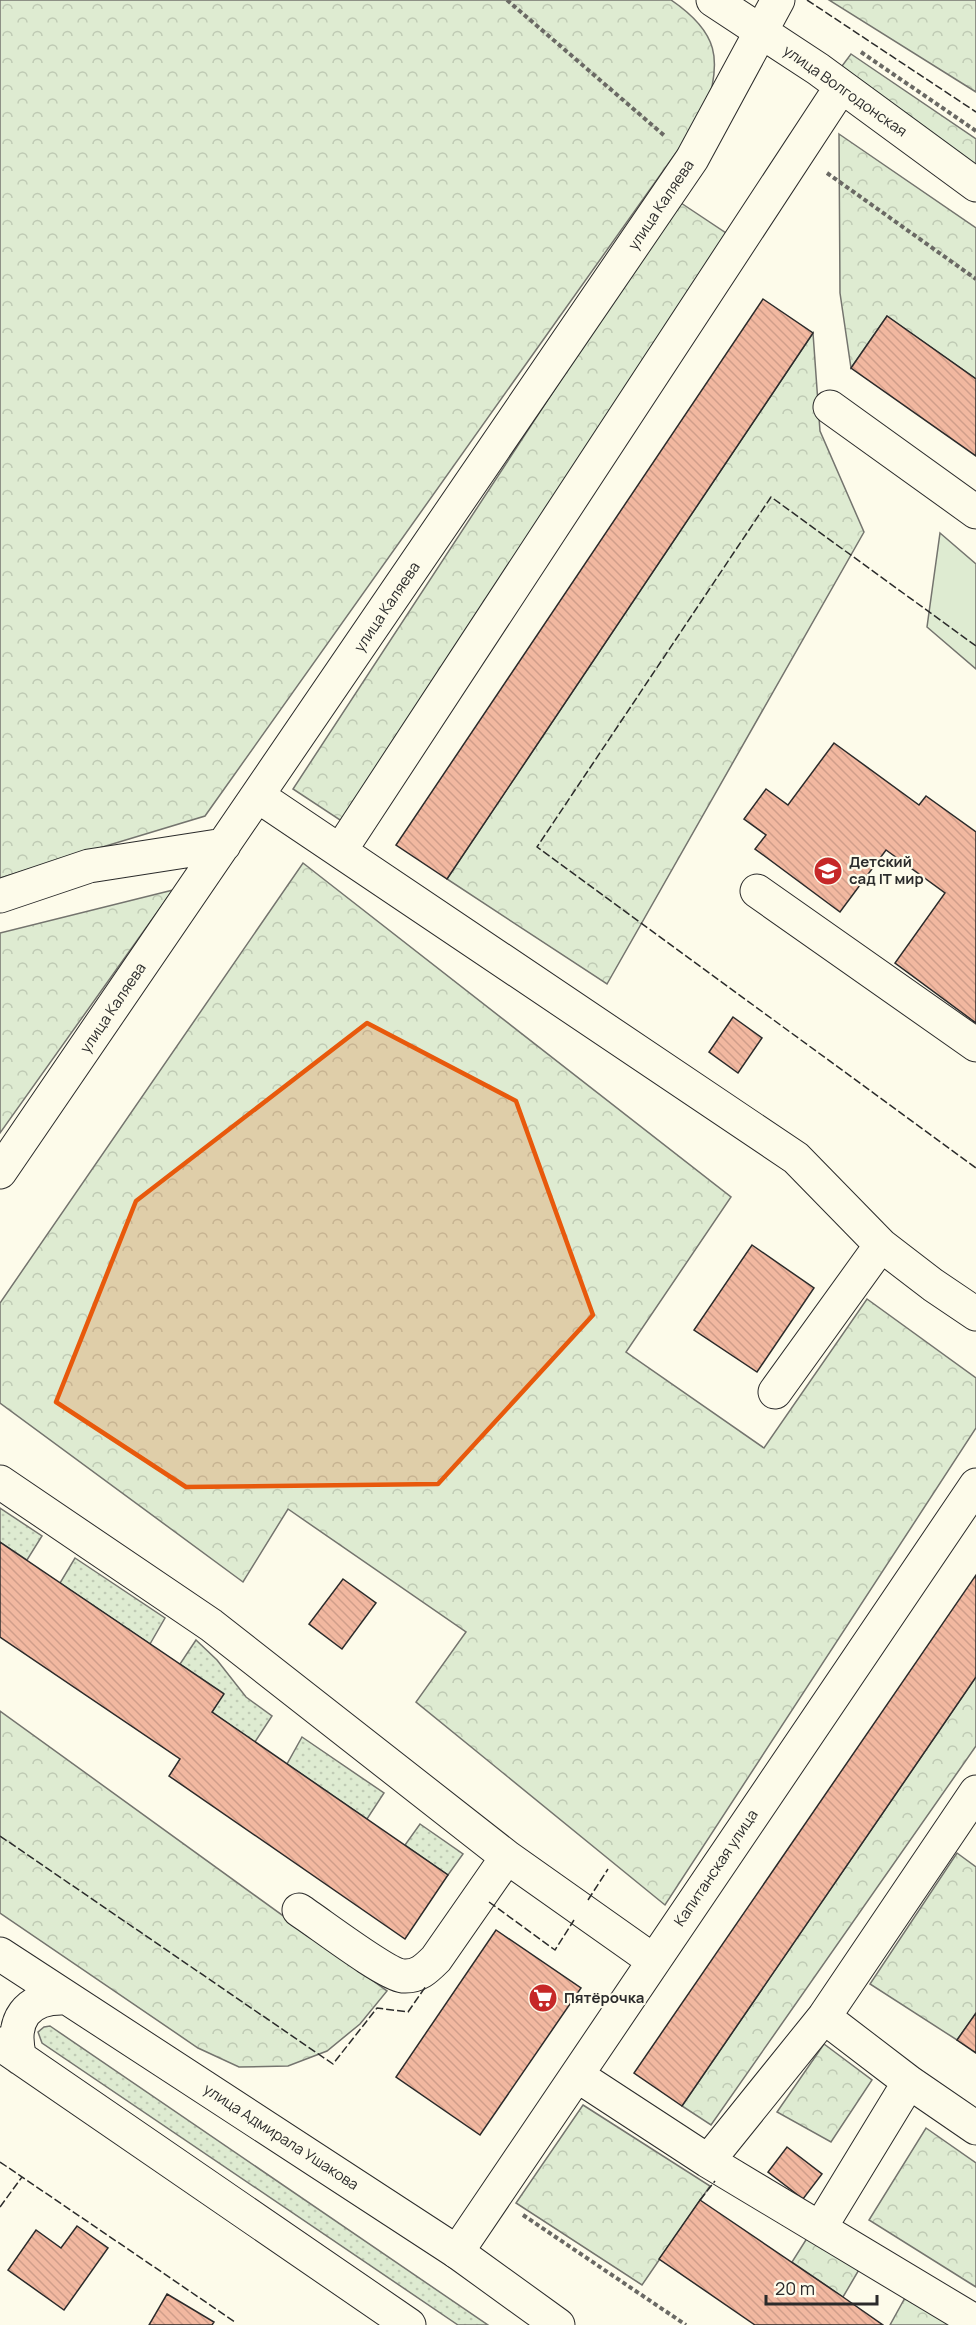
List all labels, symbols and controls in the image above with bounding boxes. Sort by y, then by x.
street label: улица Волгодонская [779,40,911,141]
street label: улица Каляева [623,155,699,254]
street label: улица Каляева [349,557,425,656]
place label: Детский сад IT мир [849,851,924,889]
school or university icon: Детский сад IT мир [812,855,844,887]
street label: улица Каляева [75,958,151,1057]
street label: Капитанская улица [669,1805,762,1930]
supermarket icon: Пятёрочка [527,1982,559,2014]
place label: Пятёрочка [564,1987,644,2008]
street label: улица Адмирала Ушакова [200,2078,363,2195]
scale bar [766,2268,877,2306]
text: 20 m [775,2276,815,2300]

